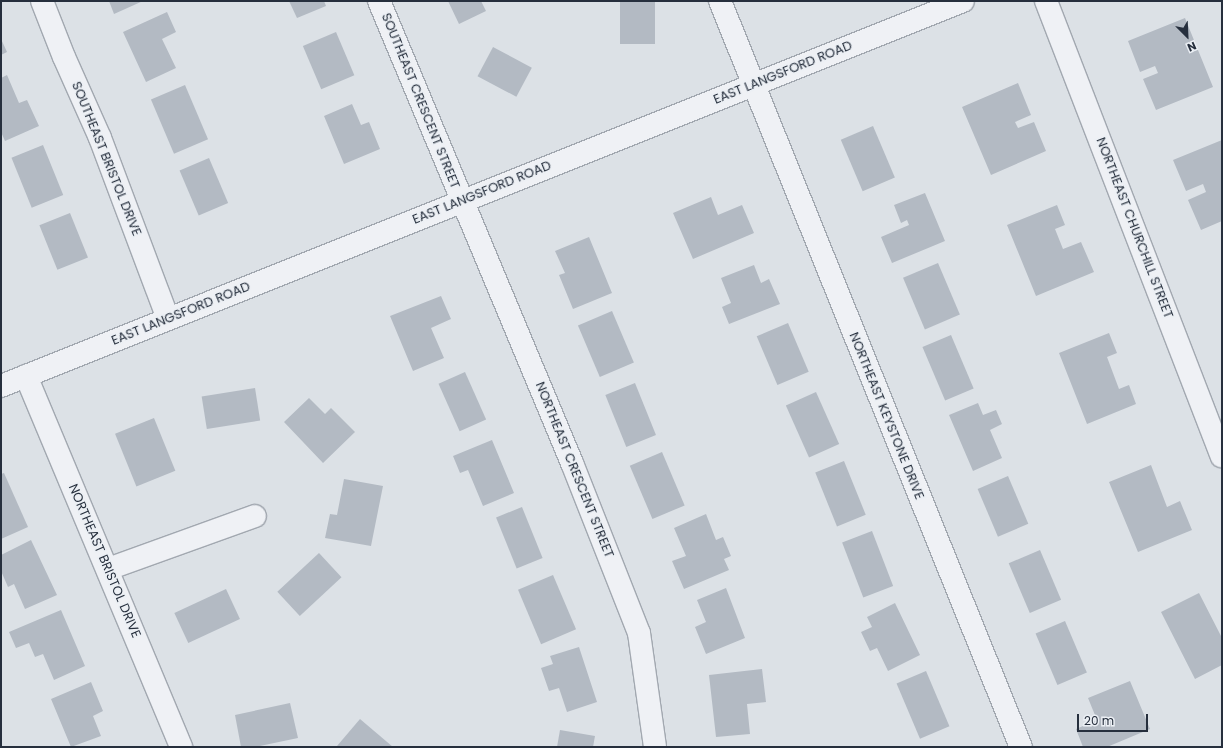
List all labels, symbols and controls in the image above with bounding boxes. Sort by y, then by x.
street label: SOUTHEAST CRESCENT STREET [378,11,462,191]
north arrow [1167,16,1207,56]
street label: EAST LANGSFORD ROAD [711,38,855,108]
text: N [1185,38,1199,56]
street label: SOUTHEAST BRISTOL DRIVE [68,80,144,238]
street label: NORTHEAST CHURCHILL STREET [1092,135,1176,321]
street label: EAST LANGSFORD ROAD [410,158,554,228]
street label: EAST LANGSFORD ROAD [109,279,253,349]
street label: NORTHEAST KEYSTONE DRIVE [845,330,927,502]
street label: NORTHEAST CRESCENT STREET [531,380,617,560]
street label: NORTHEAST BRISTOL DRIVE [64,482,144,640]
scale bar [1079,706,1150,732]
text: 20 m [1084,712,1114,729]

